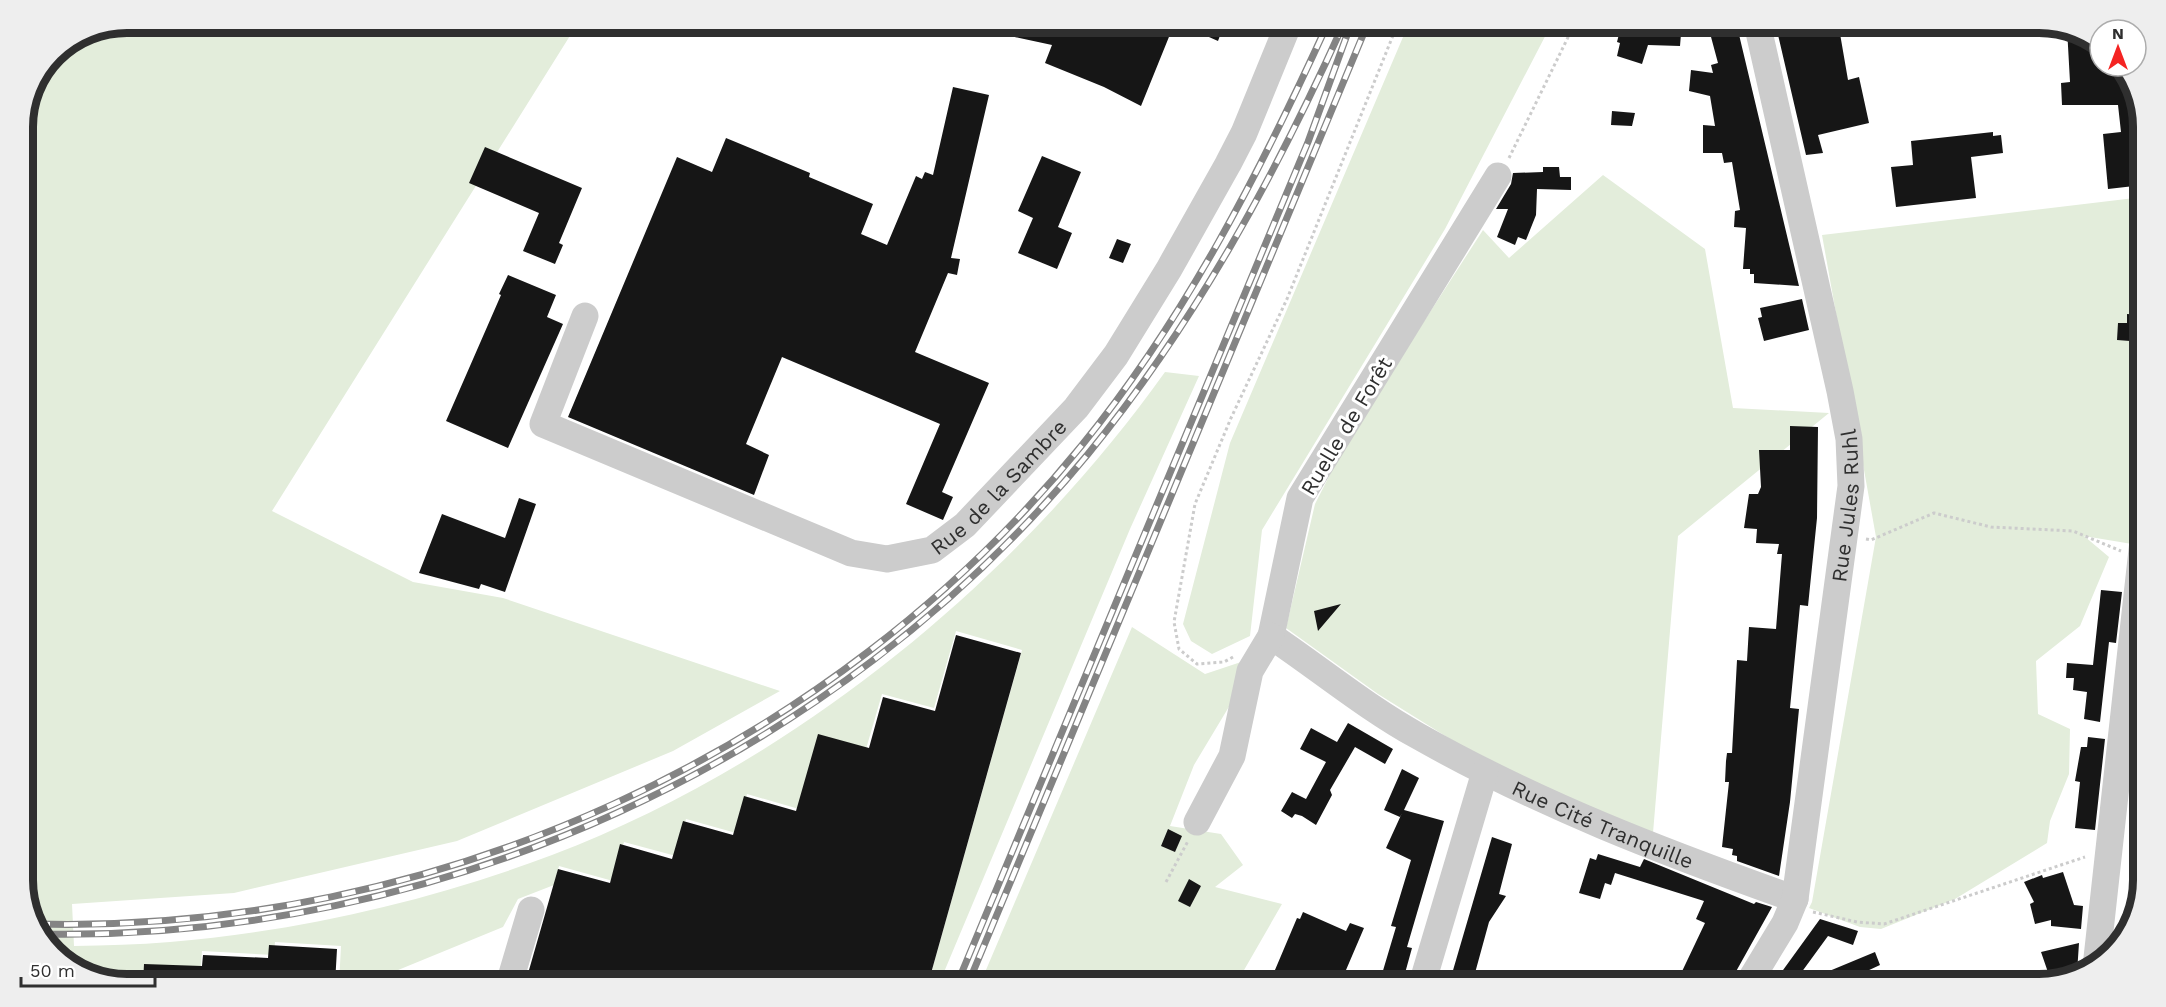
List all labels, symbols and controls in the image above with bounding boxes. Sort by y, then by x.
north arrow [2088,18,2148,78]
text: N [2112,24,2124,43]
street label: Ruelle de Forêt [1295,352,1397,500]
street label: Rue de la Sambre [925,414,1071,560]
street label: Rue Jules Ruhl [1826,427,1864,583]
street label: Rue Cité Tranquille [1508,774,1697,873]
scale bar [21,950,154,988]
text: 50 m [30,960,75,981]

